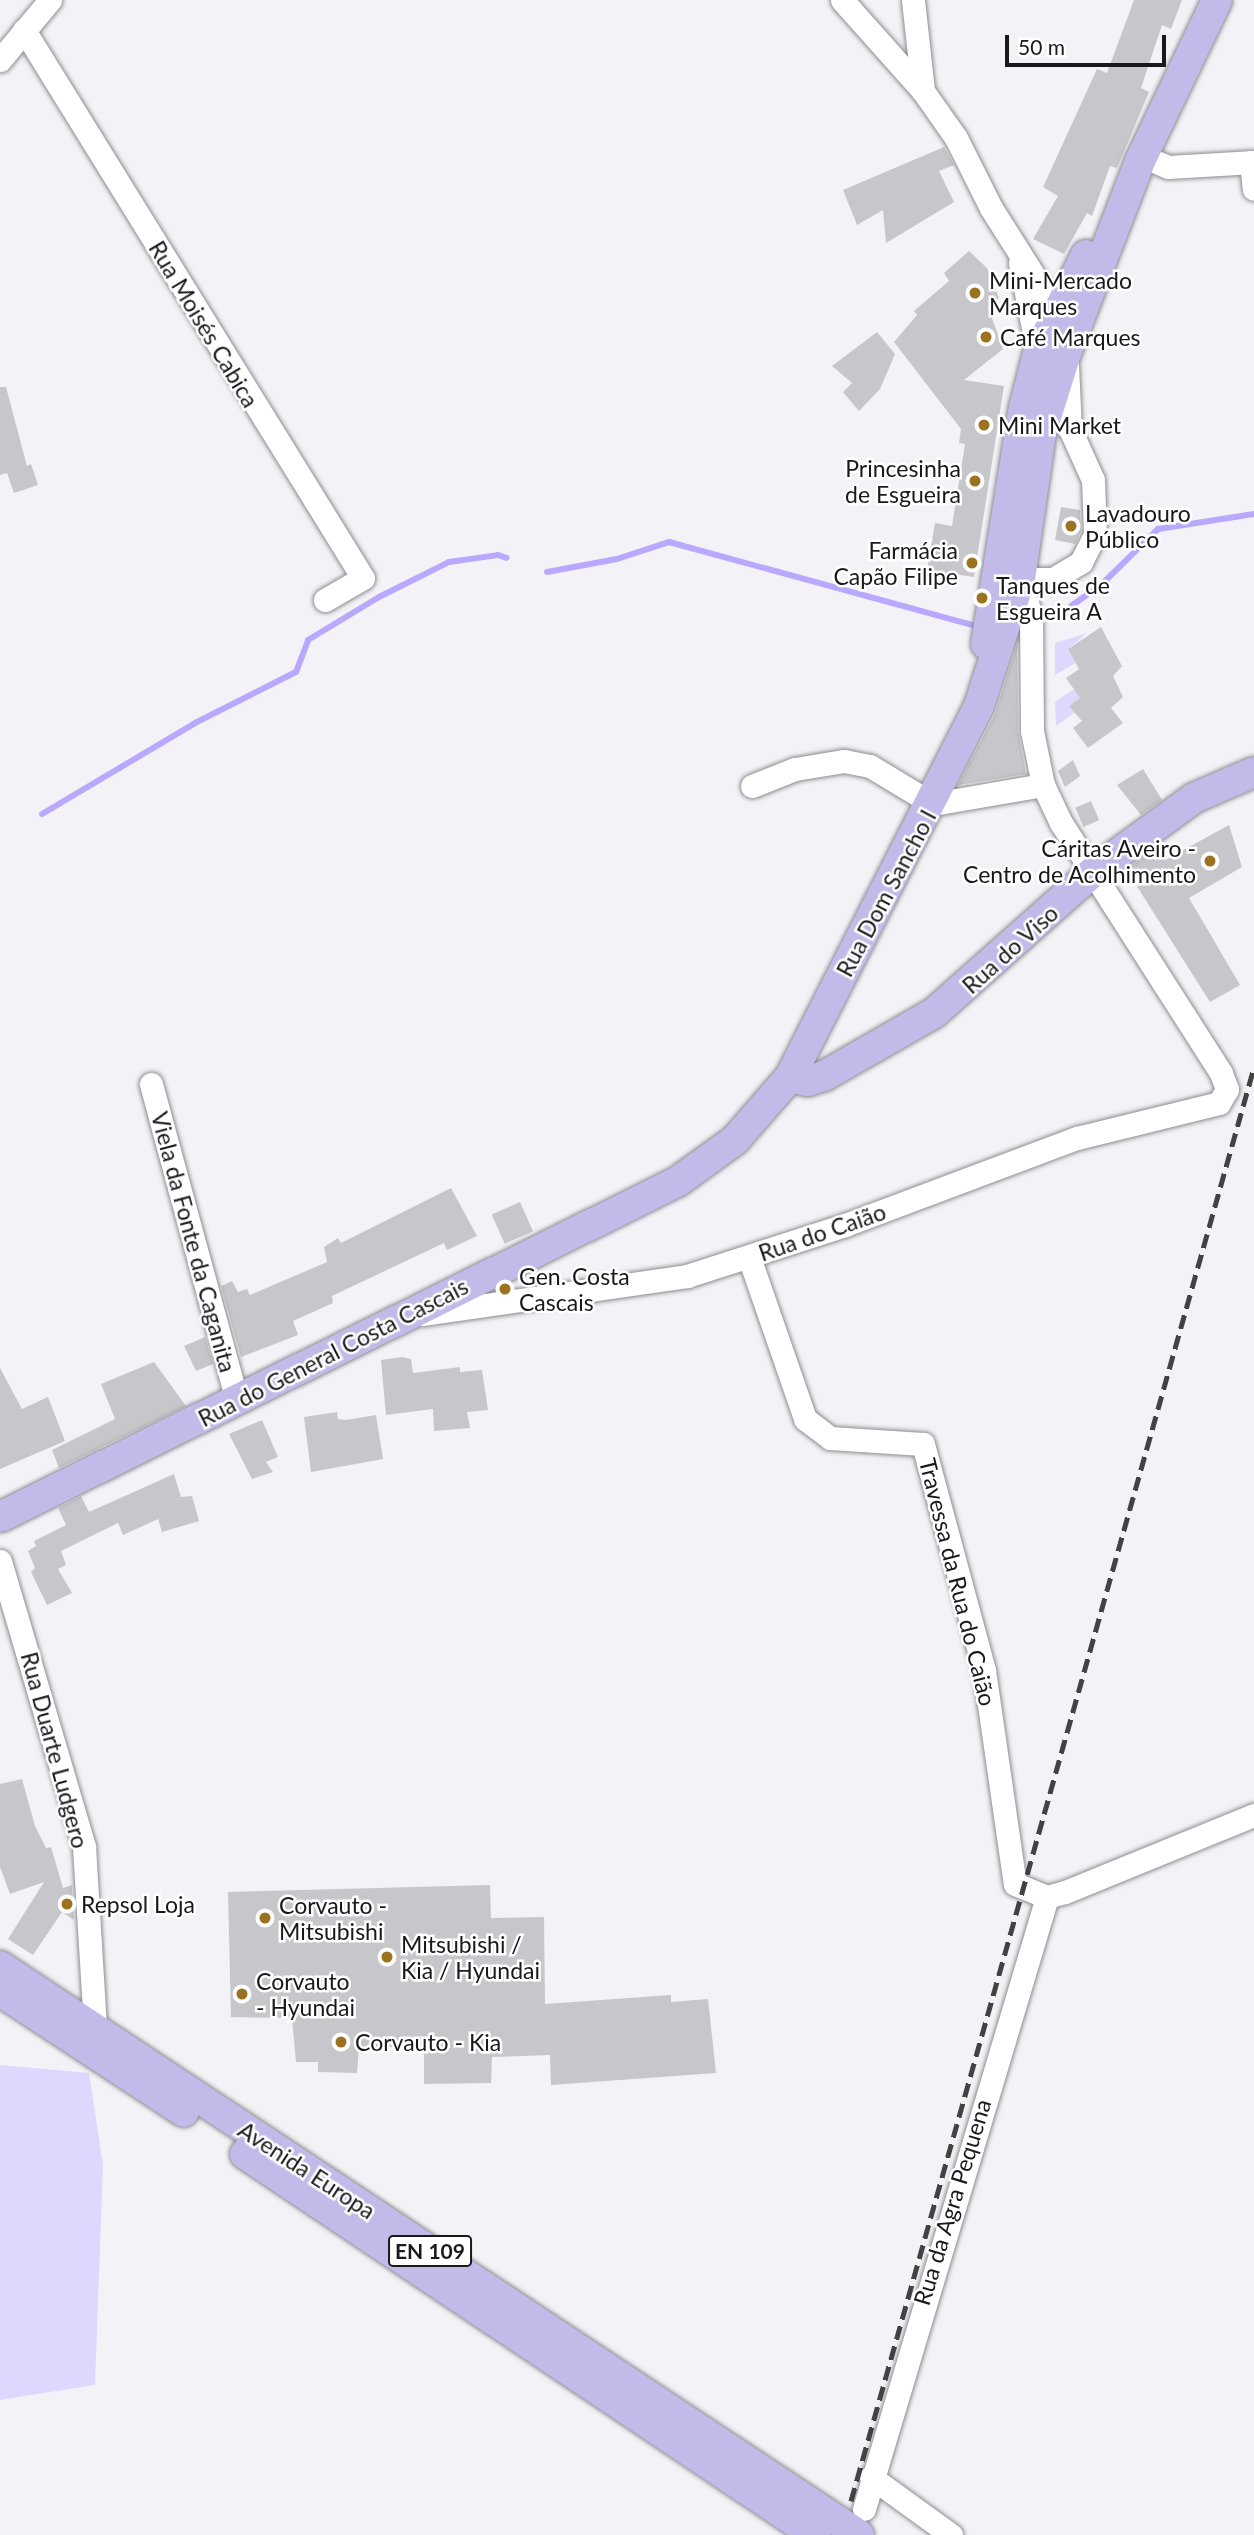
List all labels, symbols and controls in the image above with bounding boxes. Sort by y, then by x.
scale bar [1009,21,1170,65]
text: 50 m [1018,34,1065,59]
street label: Rua Moisés Cabica [143,236,265,412]
place label: Mini-Mercado Marques [989,266,1132,320]
marker: Mini-Mercado Marques [967,285,983,301]
place label: Café Marques [1000,323,1141,351]
marker: Café Marques [978,329,994,345]
place label: Mini Market [998,411,1121,439]
marker: Mini Market [976,417,992,433]
place label: Princesinha de Esgueira [845,454,961,508]
marker: Princesinha de Esgueira [967,473,983,489]
place label: Lavadouro Público [1085,499,1191,553]
marker: Lavadouro Público [1063,518,1079,534]
place label: Farmácia Capão Filipe [833,536,958,590]
marker: Farmácia Capão Filipe [964,555,980,571]
place label: Tanques de Esgueira A [996,571,1110,625]
marker: Tanques de Esgueira A [974,590,990,606]
street label: Rua Dom Sancho I [830,805,942,981]
place label: Cáritas Aveiro - Centro de Acolhimento [962,834,1196,888]
marker: Cáritas Aveiro - Centro de Acolhimento [1202,853,1218,869]
street label: Rua do Viso [956,899,1064,999]
street label: Viela da Fonte da Caganita [146,1109,242,1375]
street label: Rua do Caião [755,1197,889,1267]
place label: Gen. Costa Cascais [519,1262,630,1316]
street label: Rua do General Costa Cascais [194,1272,472,1432]
marker: Gen. Costa Cascais [497,1281,513,1297]
street label: Travessa da Rua do Caião [914,1455,1002,1709]
street label: Rua Duarte Ludgero [16,1649,94,1851]
place label: Repsol Loja [81,1890,195,1918]
place label: Corvauto - Mitsubishi [279,1891,387,1945]
marker: Repsol Loja [59,1896,75,1912]
marker: Corvauto - Mitsubishi [257,1910,273,1926]
place label: Mitsubishi / Kia / Hyundai [401,1930,540,1984]
marker: Mitsubishi / Kia / Hyundai [379,1949,395,1965]
place label: Corvauto - Hyundai [256,1967,355,2021]
marker: Corvauto - Hyundai [234,1986,250,2002]
place label: Corvauto - Kia [355,2028,501,2056]
marker: Corvauto - Kia [333,2034,349,2050]
street label: Rua da Agra Pequena [907,2095,997,2309]
street label: Avenida Europa [233,2115,381,2225]
road number: EN 109 [388,2234,472,2268]

